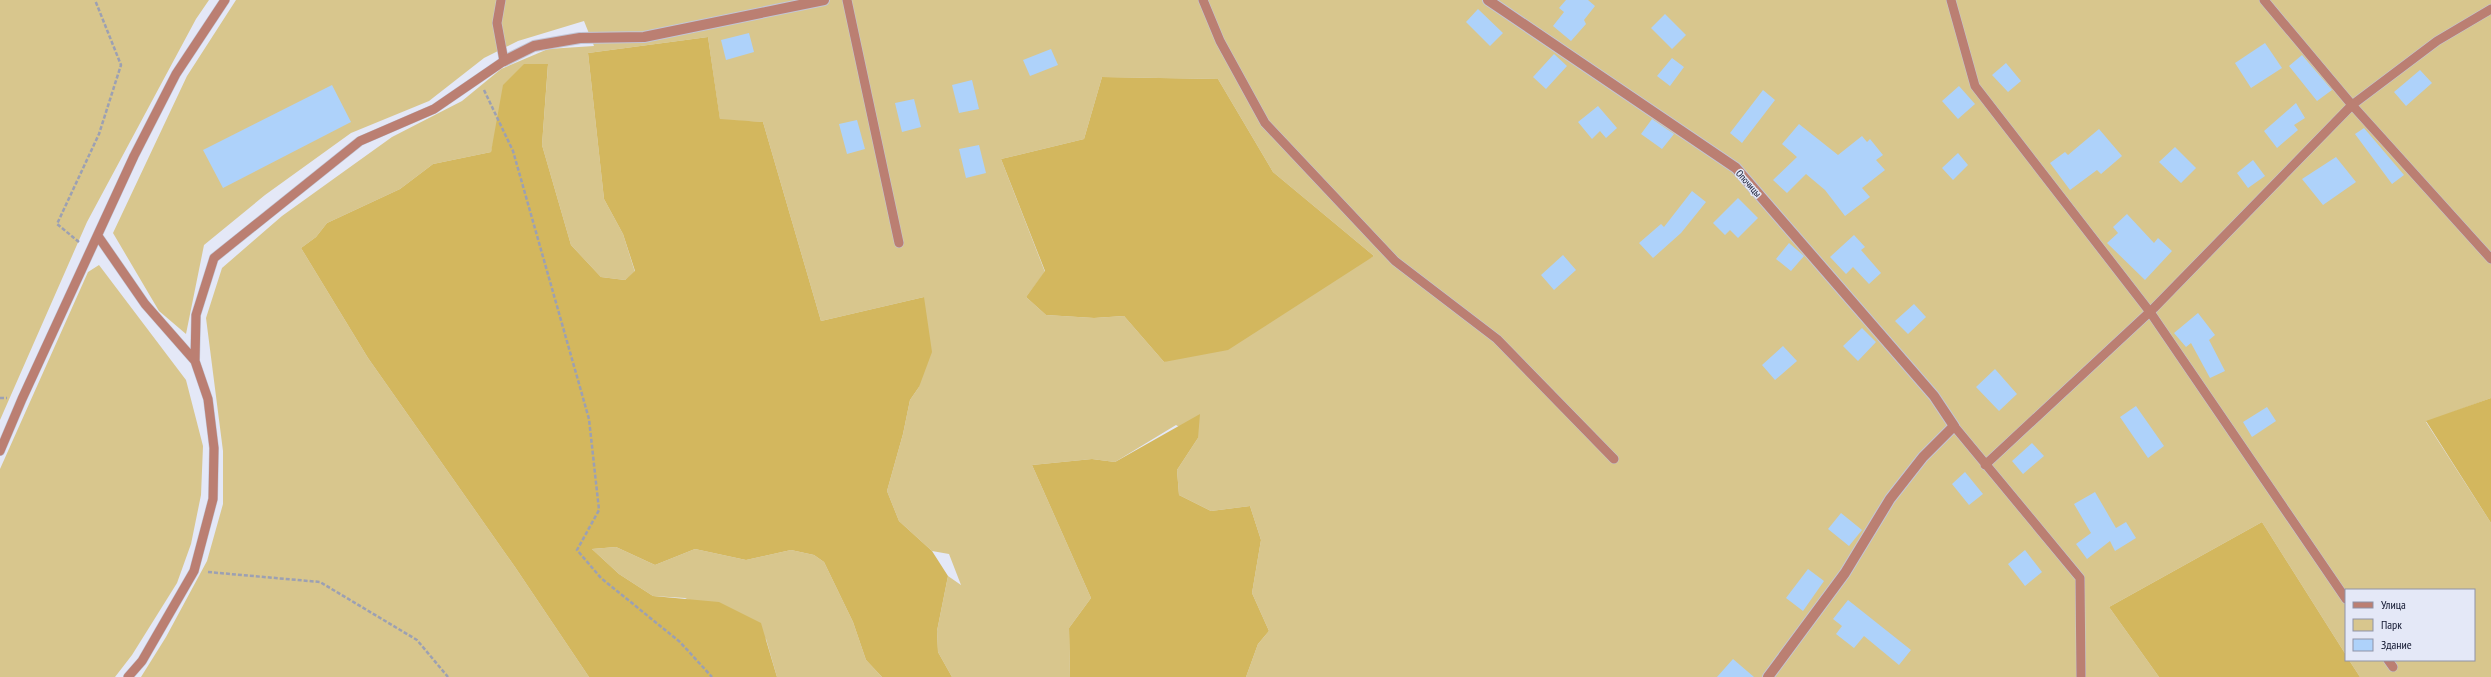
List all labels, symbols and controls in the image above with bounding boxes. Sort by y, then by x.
street label: Опочицы [1733,167,1764,200]
legend [2345,589,2475,661]
text: Улица [2381,597,2406,612]
text: Парк [2381,617,2402,632]
text: Здание [2381,637,2412,652]

